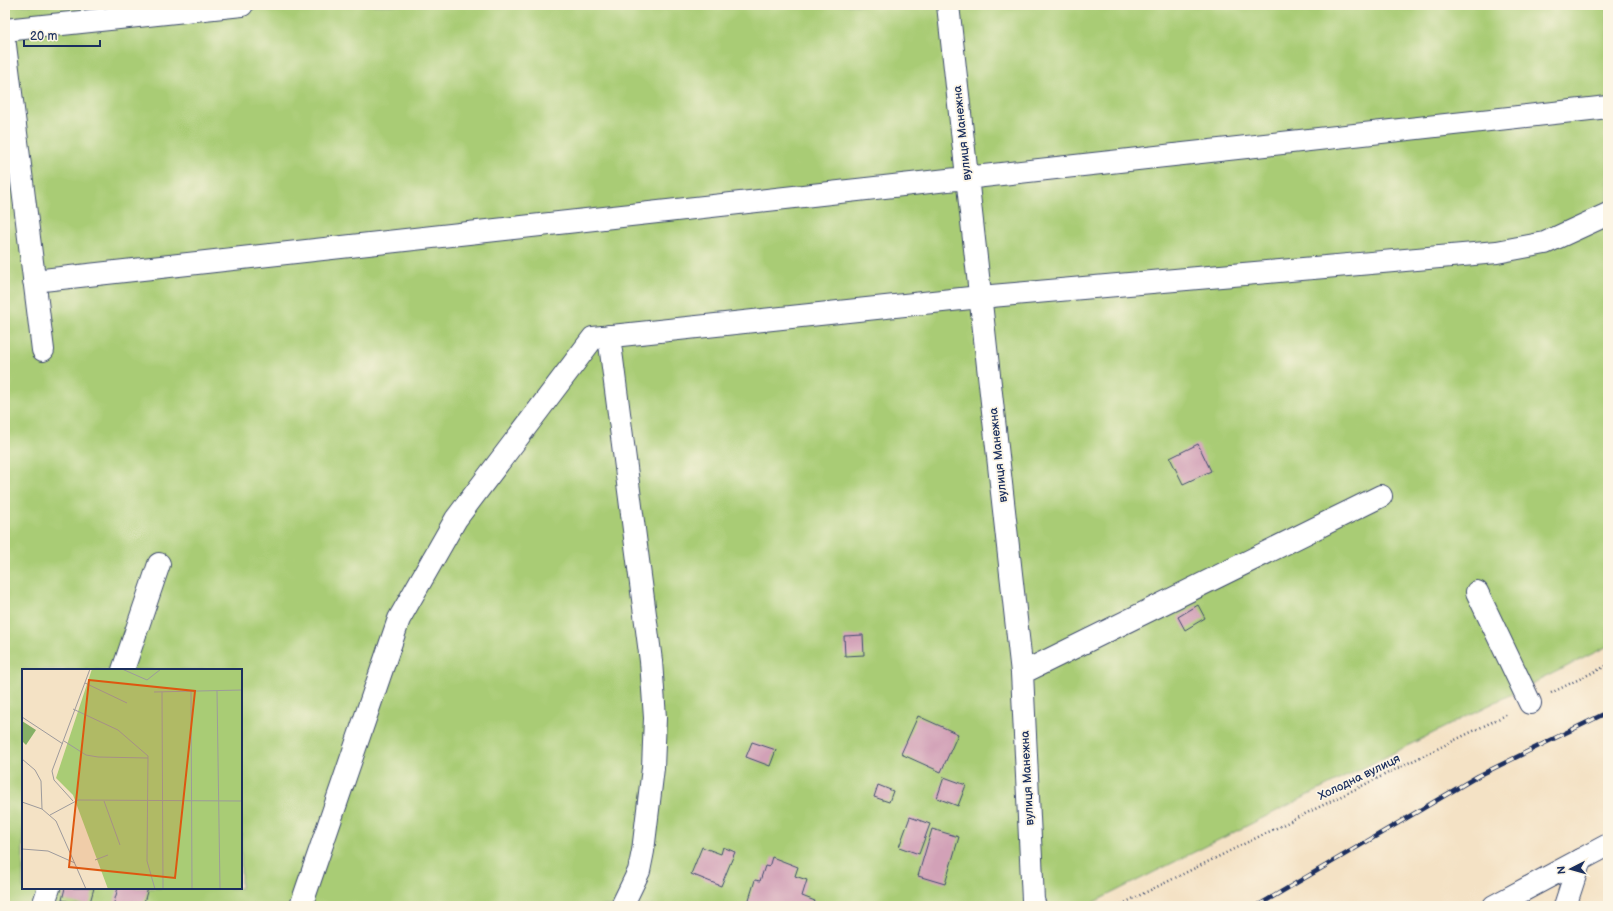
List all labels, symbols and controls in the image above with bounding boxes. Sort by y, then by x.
scale bar [24,22,100,48]
text: 20 m [30,29,57,44]
street label: вулиця Манежна [950,85,975,181]
street label: вулиця Манежна [986,407,1011,503]
inset map [22,669,242,889]
street label: вулиця Манежна [1018,730,1037,826]
street label: Холодна вулиця [1316,751,1403,804]
north arrow [1551,849,1591,889]
text: N [1555,865,1568,875]

